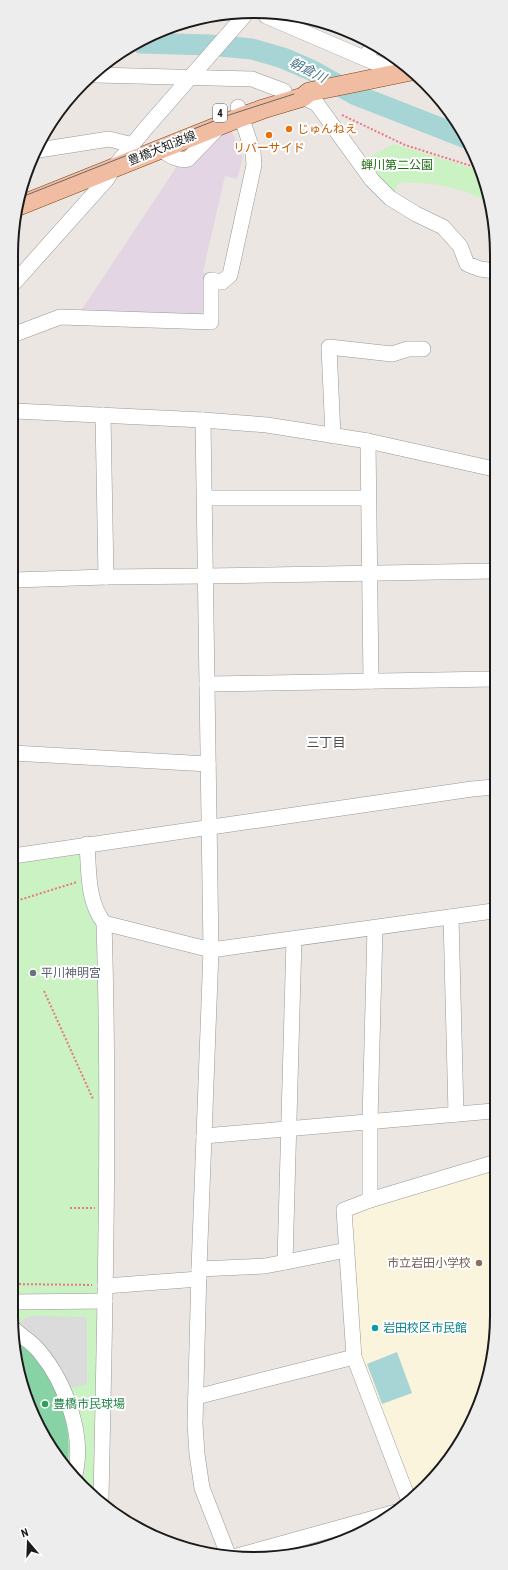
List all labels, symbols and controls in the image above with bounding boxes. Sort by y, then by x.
water label: 朝倉川 [287,54,331,86]
road number: 4 [213,104,227,122]
place label: じゅんねえ [297,122,357,136]
marker: じゅんねえ [284,124,294,134]
street label: 豊橋大知波線 [126,128,198,168]
marker: リバーサイド [264,130,274,140]
place label: リバーサイド [233,141,305,155]
park label: 蝉川第二公園 [361,158,433,172]
district label: 三丁目 [306,735,346,750]
place label: 平川神明宮 [41,966,101,980]
marker: 平川神明宮 [28,968,38,978]
place label: 市立岩田小学校 [387,1256,471,1270]
marker: 市立岩田小学校 [474,1258,484,1268]
place label: 岩田校区市民館 [383,1321,467,1335]
marker: 岩田校区市民館 [370,1323,380,1333]
place label: 豊橋市民球場 [53,1397,125,1411]
marker: 豊橋市民球場 [40,1399,50,1409]
north arrow [8,1522,48,1562]
text: N [20,1526,30,1540]

